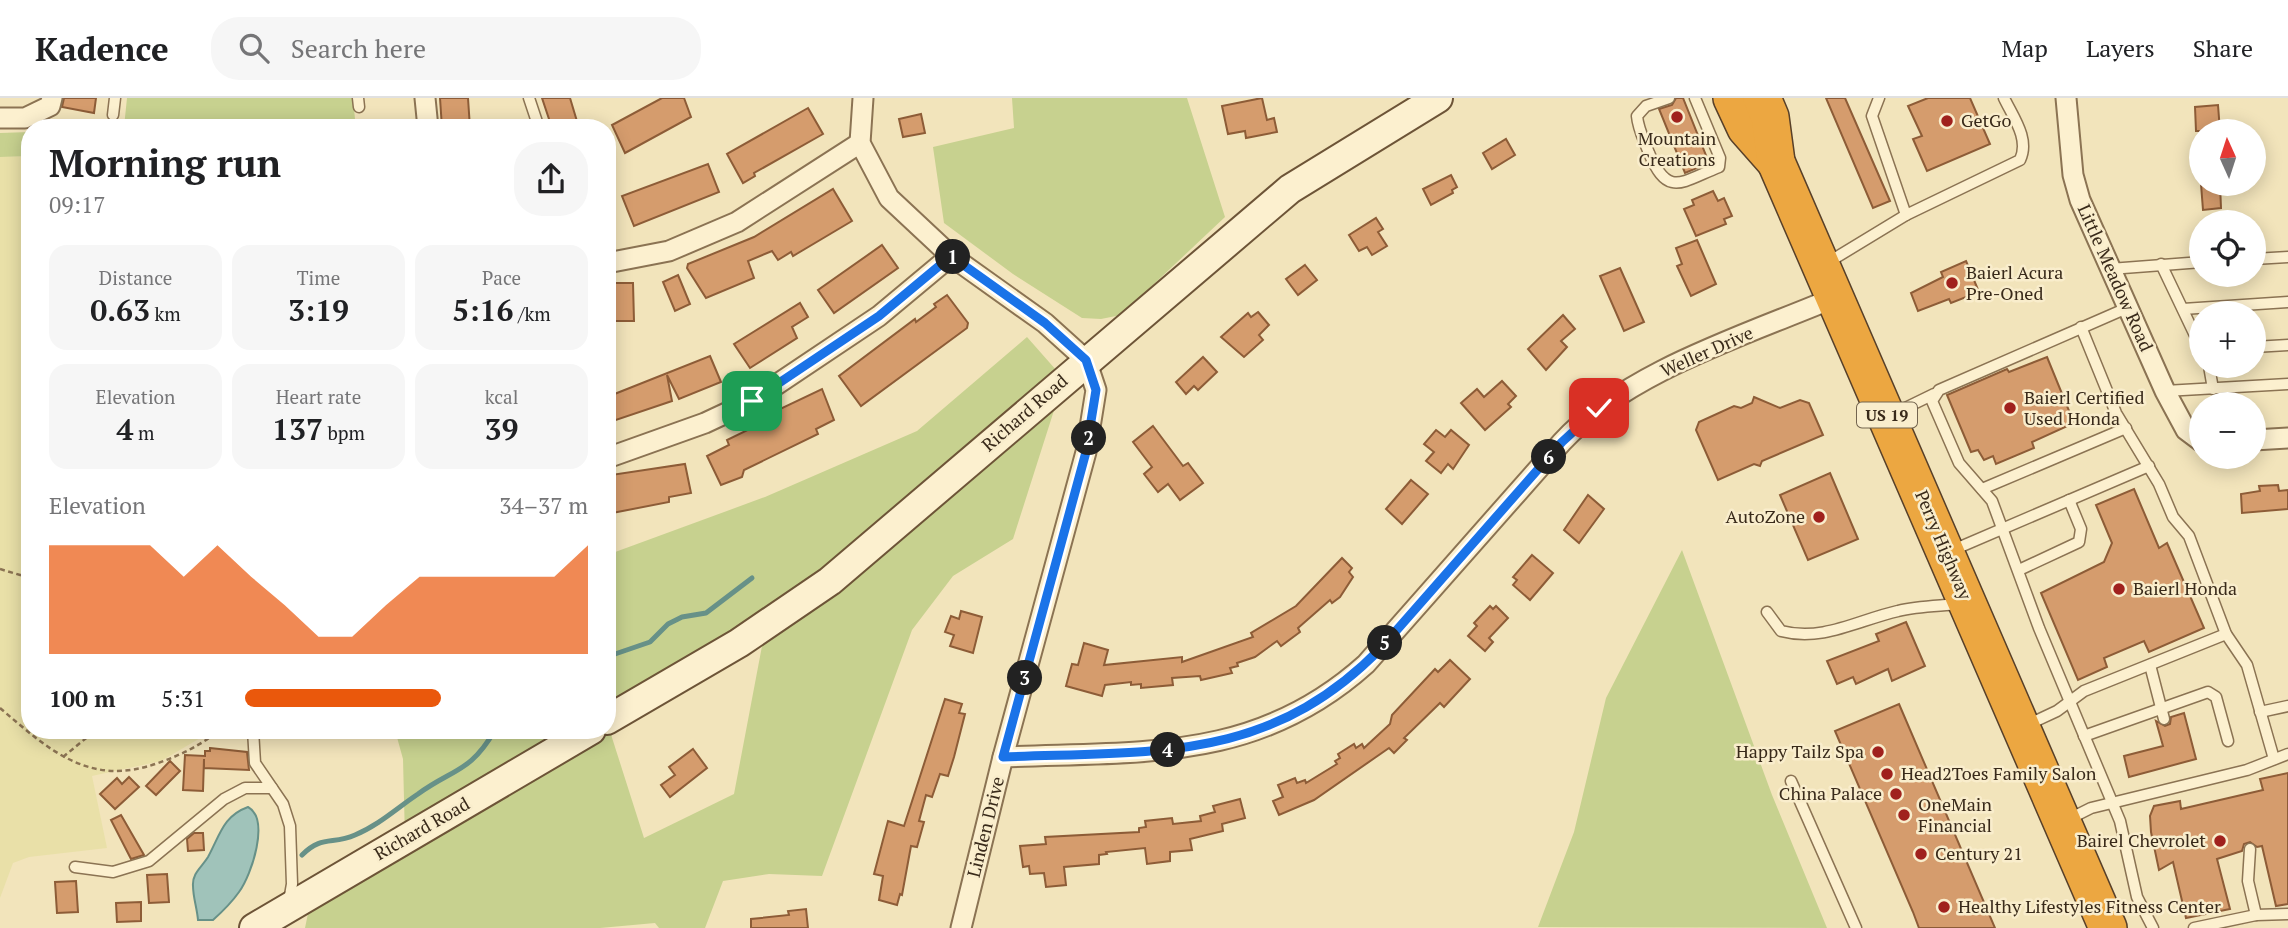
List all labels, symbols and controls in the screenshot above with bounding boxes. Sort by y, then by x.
search box [211,17,701,80]
text: Kadence [35,27,169,70]
icon: search [235,29,273,67]
text: Search here [291,31,426,65]
text: Map [2001,32,2048,64]
text: Layers [2086,32,2155,64]
text: Share [2193,32,2253,64]
place label: GetGo [1961,108,2011,132]
marker: Mountain Creations [1669,109,1685,125]
marker: GetGo [1939,113,1955,129]
north arrow [2189,119,2266,196]
map controls [2189,119,2266,469]
place label: Mountain Creations [1638,126,1717,171]
text: Morning run [49,138,281,188]
button: share [514,142,588,216]
text: 09:17 [49,189,106,220]
street label: Little Meadow Road [2073,200,2159,355]
button: locate [2189,210,2266,287]
pin: 1 [936,240,970,274]
text: 1 [947,244,958,269]
place label: Baierl Acura Pre-Oned [1966,260,2063,305]
text: Distance [99,265,172,290]
text: Time [297,265,340,290]
text: Pace [482,265,521,290]
marker: Baierl Acura Pre-Oned [1944,275,1960,291]
text: 0.63 [90,290,150,330]
text: 3:19 [288,290,349,330]
text: 5:16 [452,290,513,330]
text: km [150,301,181,326]
text: /km [513,301,551,326]
button: + [2189,301,2266,378]
street label: Weller Drive [1657,320,1757,382]
street label: Richard Road [976,368,1072,456]
pin [722,371,782,431]
pin [1569,378,1629,438]
icon: arrive [733,382,771,420]
text: Elevation [96,384,175,409]
text: Heart rate [276,384,361,409]
text: kcal [485,384,518,409]
place label: Baierl Certified Used Honda [2024,385,2144,430]
icon: check [1580,389,1618,427]
button: − [2189,392,2266,469]
marker: Baierl Certified Used Honda [2002,400,2018,416]
road number: US 19 [1857,402,1917,428]
text: 4 [117,409,133,449]
text: 137 [272,409,323,449]
text: 39 [485,409,518,449]
text: m [133,420,154,445]
text: bpm [323,420,365,445]
pin: 2 [1072,420,1106,456]
text: 2 [1083,425,1094,450]
pin: 6 [1532,440,1566,474]
text: 6 [1543,444,1554,469]
street label: Perry Highway [1910,486,1978,604]
text: Elevation [49,490,146,521]
text: 34–37 m [499,490,588,521]
place label: AutoZone [1725,504,1805,528]
marker: AutoZone [1811,509,1827,525]
place label: Baierl Honda [2133,576,2237,600]
marker: Baierl Honda [2111,581,2127,597]
pin: 5 [1368,626,1402,660]
text: 5 [1379,630,1390,655]
pin: 3 [1007,660,1042,696]
text: 3 [1019,665,1030,690]
text: 100 m [49,683,115,714]
text: 5:31 [161,683,205,714]
pin: 4 [1150,732,1186,768]
text: 4 [1162,737,1173,762]
place label: Happy Tailz Spa [1736,739,1864,763]
marker: Happy Tailz Spa [1870,744,1886,760]
place label: Head2Toes Family Salon [1901,761,2097,785]
marker: Head2Toes Family Salon [1879,766,1895,782]
street label: Linden Drive [961,774,1009,880]
place label: China Palace [1779,781,1882,805]
marker: China Palace [1888,786,1904,802]
street label: Richard Road [369,791,474,865]
place label: OneMain Financial [1918,792,1992,837]
marker: OneMain Financial [1896,807,1912,823]
place label: Bairel Chevrolet [2077,828,2206,852]
marker: Bairel Chevrolet [2212,833,2228,849]
place label: Century 21 [1935,841,2023,865]
marker: Century 21 [1913,846,1929,862]
place label: Healthy Lifestyles Fitness Center [1958,894,2221,918]
marker: Healthy Lifestyles Fitness Center [1936,899,1952,915]

